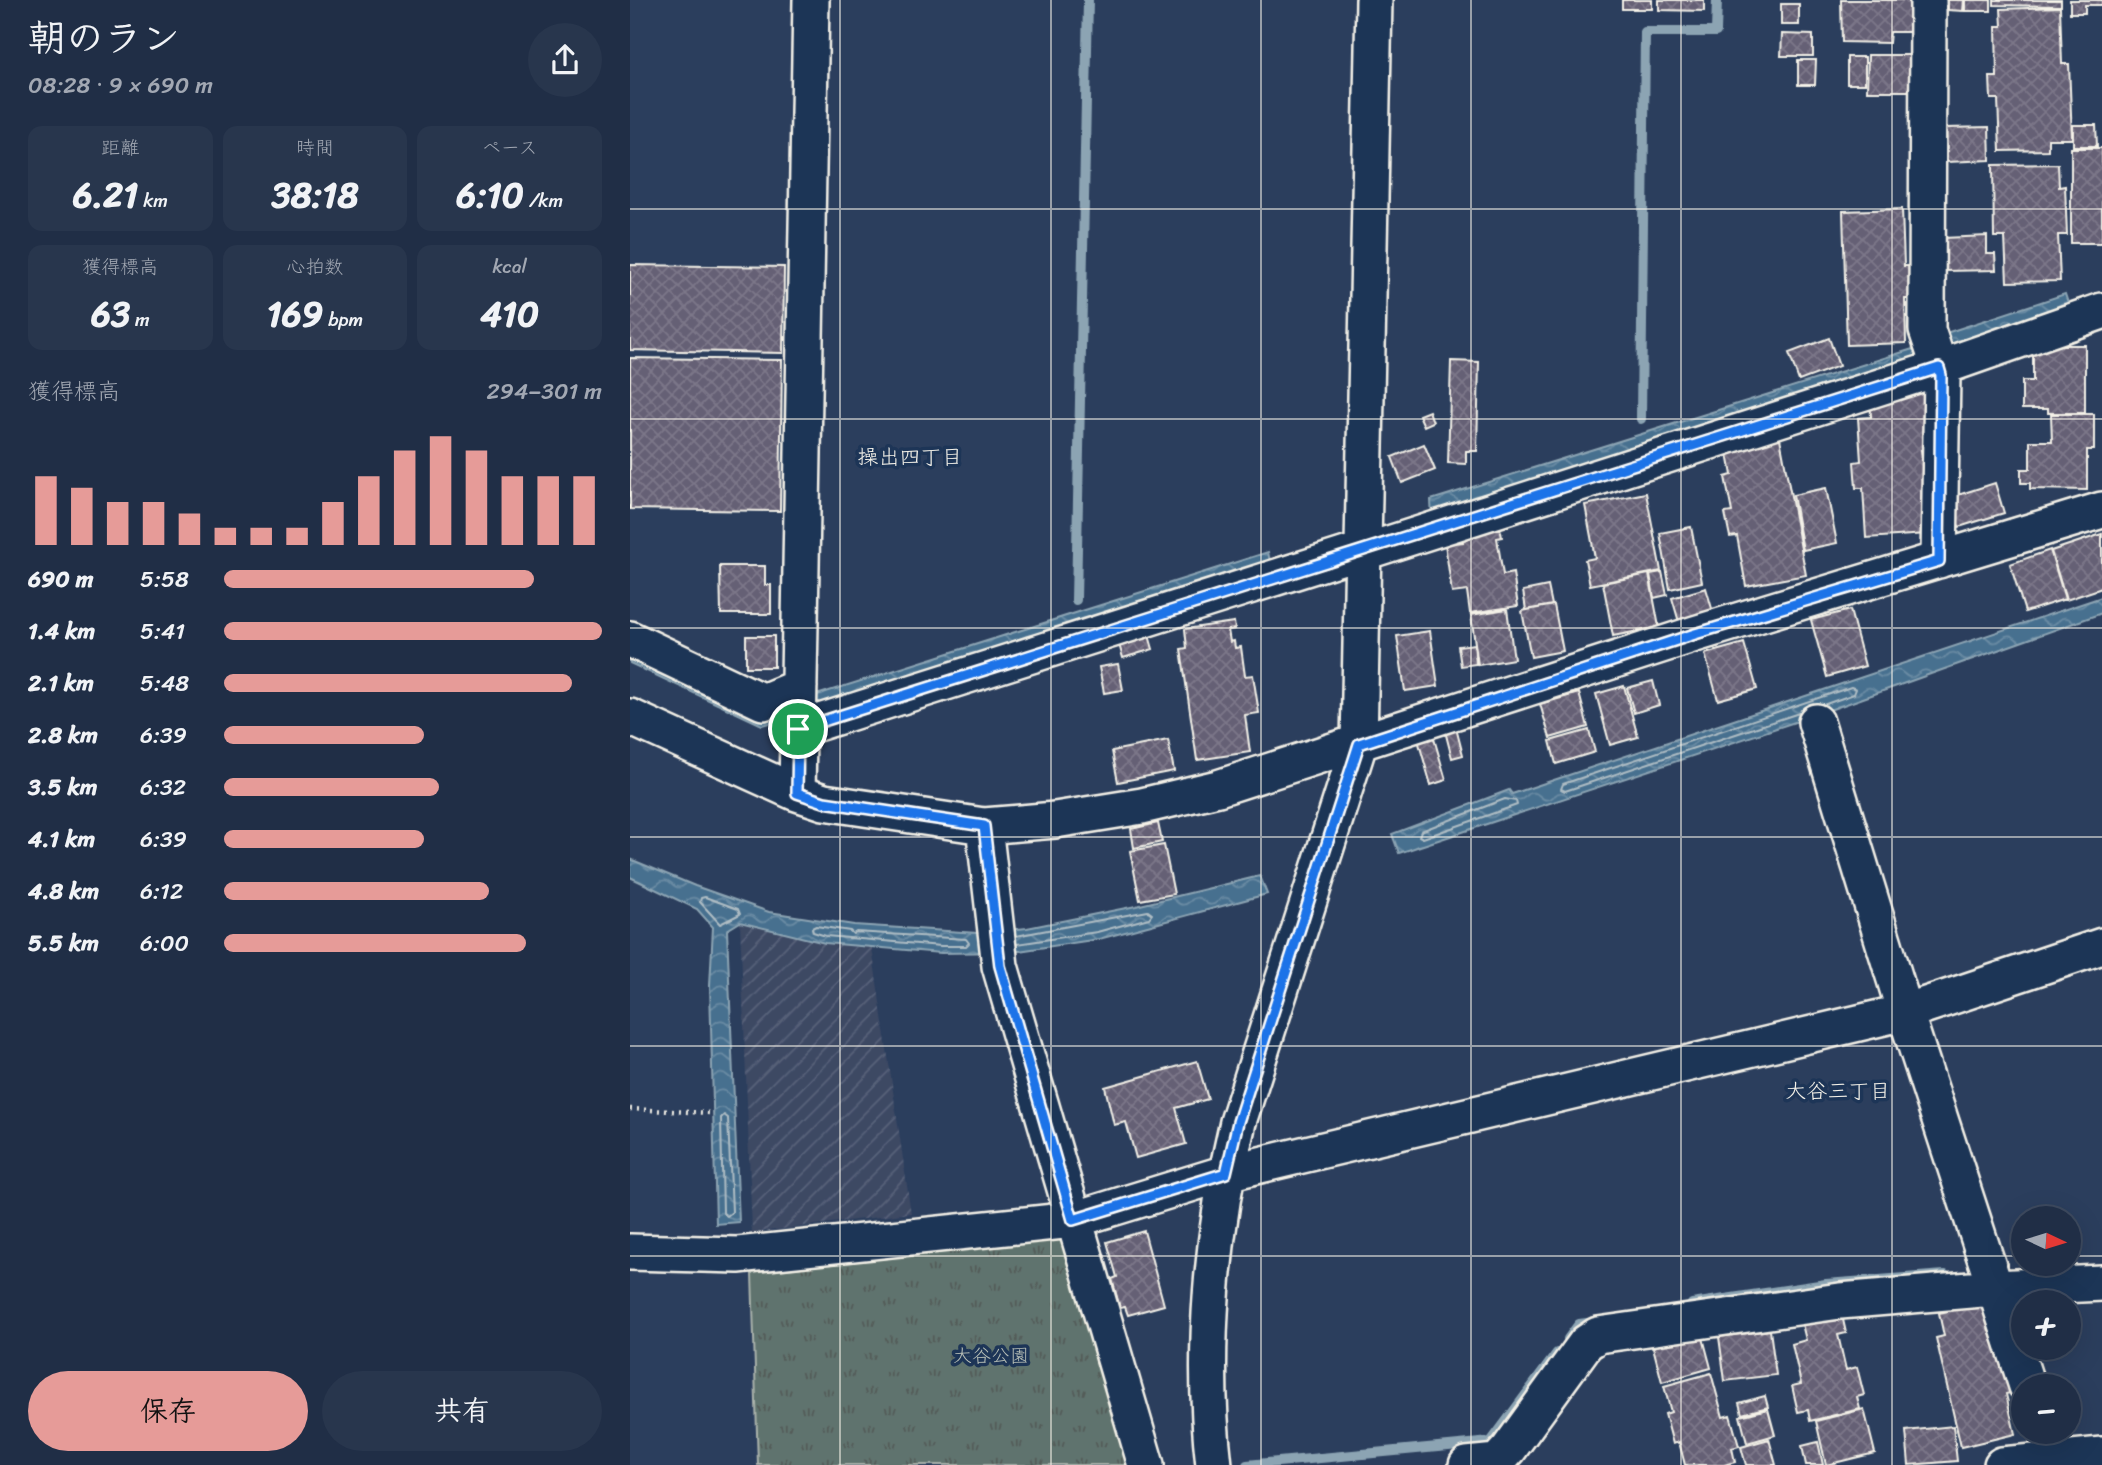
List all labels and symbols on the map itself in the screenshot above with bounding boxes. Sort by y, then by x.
district label: 操出四丁目 [858,438,963,476]
pin [768,699,828,759]
district label: 大谷三丁目 [1786,1072,1891,1110]
north arrow [2011,1206,2081,1276]
park label: 大谷公園 [953,1339,1029,1372]

